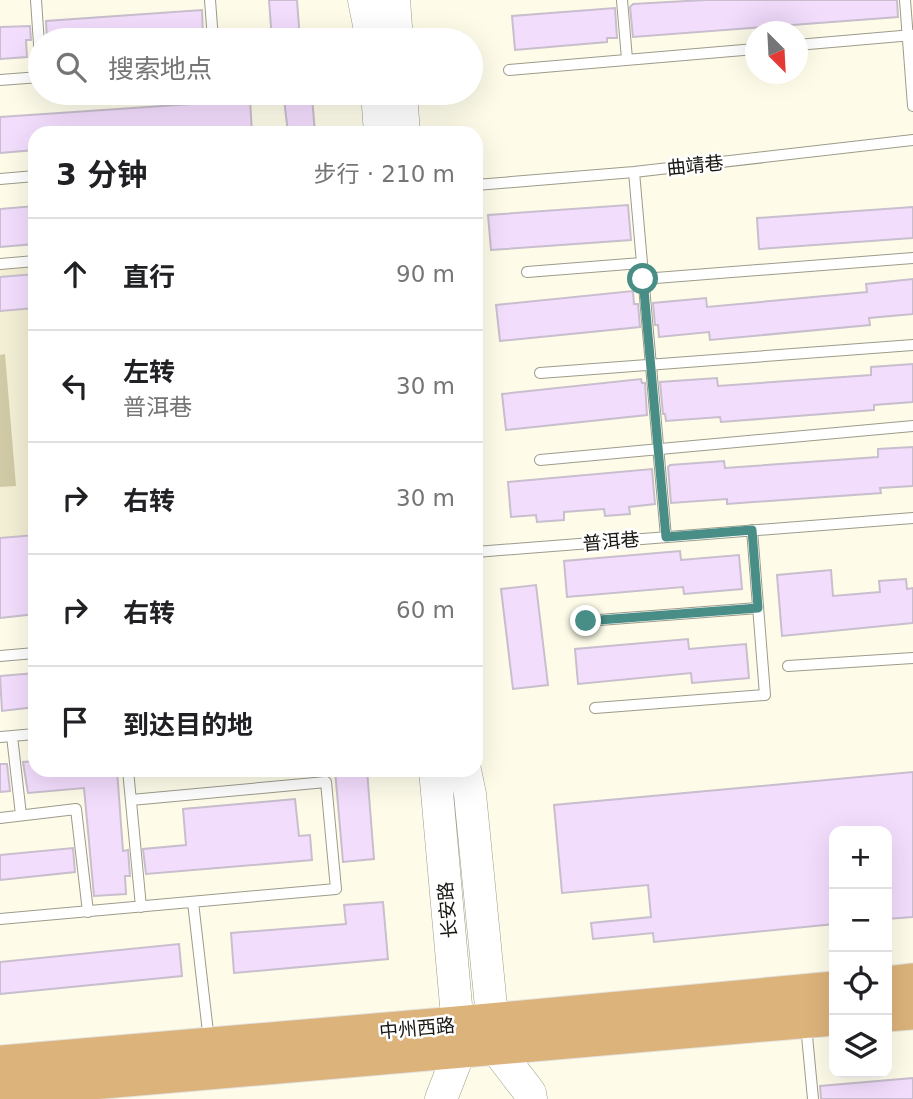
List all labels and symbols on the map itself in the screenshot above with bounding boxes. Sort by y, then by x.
north arrow [745,21,808,84]
street label: 曲靖巷 [665,151,725,179]
route start [627,263,658,294]
street label: 普洱巷 [582,528,640,554]
route end [570,605,601,636]
street label: 长安路 [434,881,460,939]
street label: 中州西路 [378,1014,456,1042]

